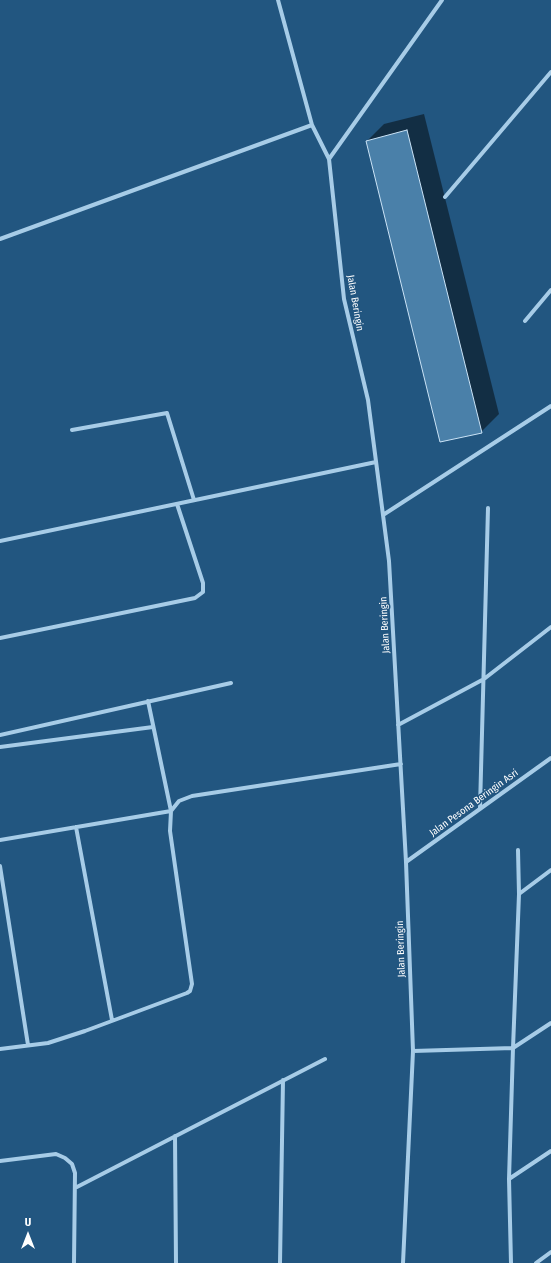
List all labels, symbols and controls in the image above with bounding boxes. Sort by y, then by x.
street label: Jalan Beringin [344,274,366,332]
street label: Jalan Beringin [378,596,392,654]
street label: Jalan Pesona Beringin Asri [427,767,521,839]
street label: Jalan Beringin [394,920,408,978]
north arrow [8,1215,48,1255]
text: U [25,1216,31,1229]

